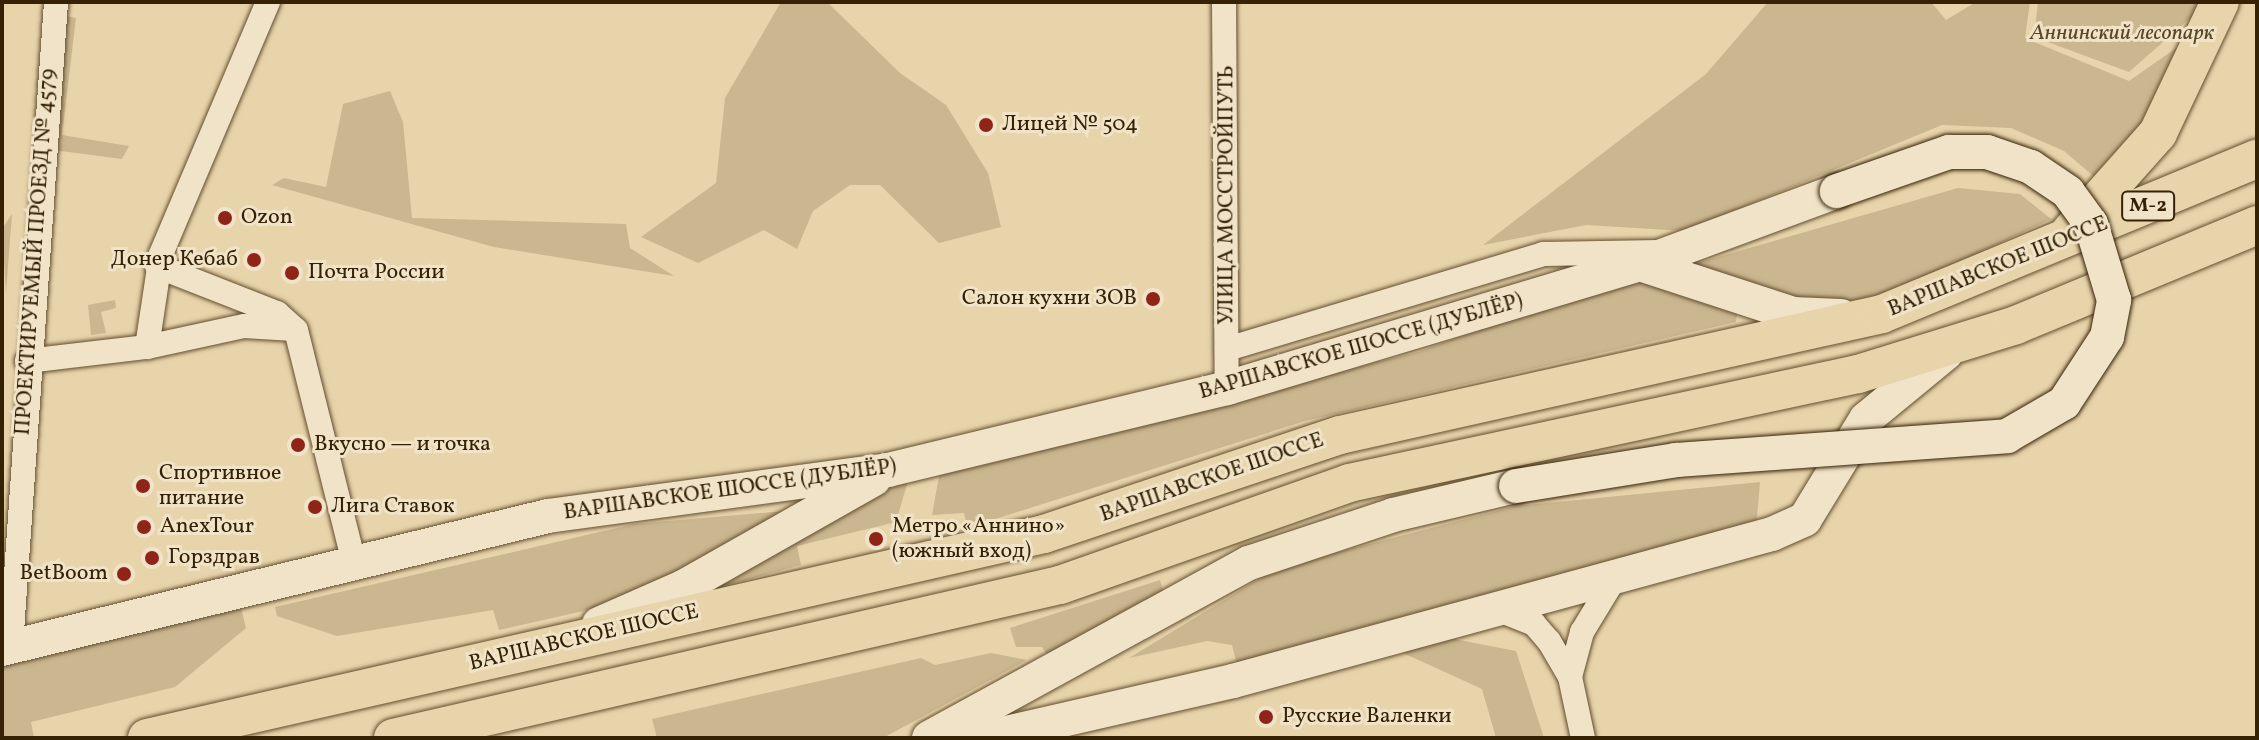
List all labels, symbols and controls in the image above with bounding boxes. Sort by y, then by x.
park label: Аннинский лесопарк [2030,21,2214,47]
street label: УЛИЦА МОССТРОЙПУТЬ [1214,65,1240,325]
street label: ПРОЕКТИРУЕМЫЙ ПРОЕЗД № 4579 [10,68,62,436]
place label: Лицей № 504 [1002,112,1138,138]
marker: Лицей № 504 [977,116,995,134]
road number: М-2 [2120,190,2176,222]
place label: Ozon [241,205,293,231]
marker: Ozon [216,209,234,227]
street label: ВАРШАВСКОЕ ШОССЕ [1884,211,2112,323]
place label: Донер Кебаб [111,247,238,273]
marker: Донер Кебаб [245,251,263,269]
place label: Почта России [308,260,445,286]
marker: Почта России [283,264,301,282]
place label: Салон кухни ЗОВ [962,286,1137,312]
street label: ВАРШАВСКОЕ ШОССЕ (ДУБЛЁР) [1196,288,1526,406]
marker: Салон кухни ЗОВ [1144,290,1162,308]
street label: ВАРШАВСКОЕ ШОССЕ [1097,427,1327,529]
place label: Вкусно — и точка [314,432,492,458]
marker: Вкусно — и точка [289,436,307,454]
street label: ВАРШАВСКОЕ ШОССЕ (ДУБЛЁР) [562,454,898,526]
place label: Спортивное питание [159,460,281,512]
marker: Спортивное питание [134,477,152,495]
place label: Лига Ставок [331,494,454,520]
marker: Лига Ставок [306,498,324,516]
place label: Метро «Аннино» (южный вход) [892,513,1065,564]
place label: AnexTour [160,514,254,540]
marker: AnexTour [135,518,153,536]
marker: Метро «Аннино» (южный вход) [867,530,885,548]
place label: Горздрав [168,545,260,571]
marker: Горздрав [143,549,161,567]
place label: BetBoom [20,561,108,587]
marker: BetBoom [115,565,133,583]
street label: ВАРШАВСКОЕ ШОССЕ [467,599,701,677]
place label: Русские Валенки [1282,704,1452,730]
marker: Русские Валенки [1257,708,1275,726]

